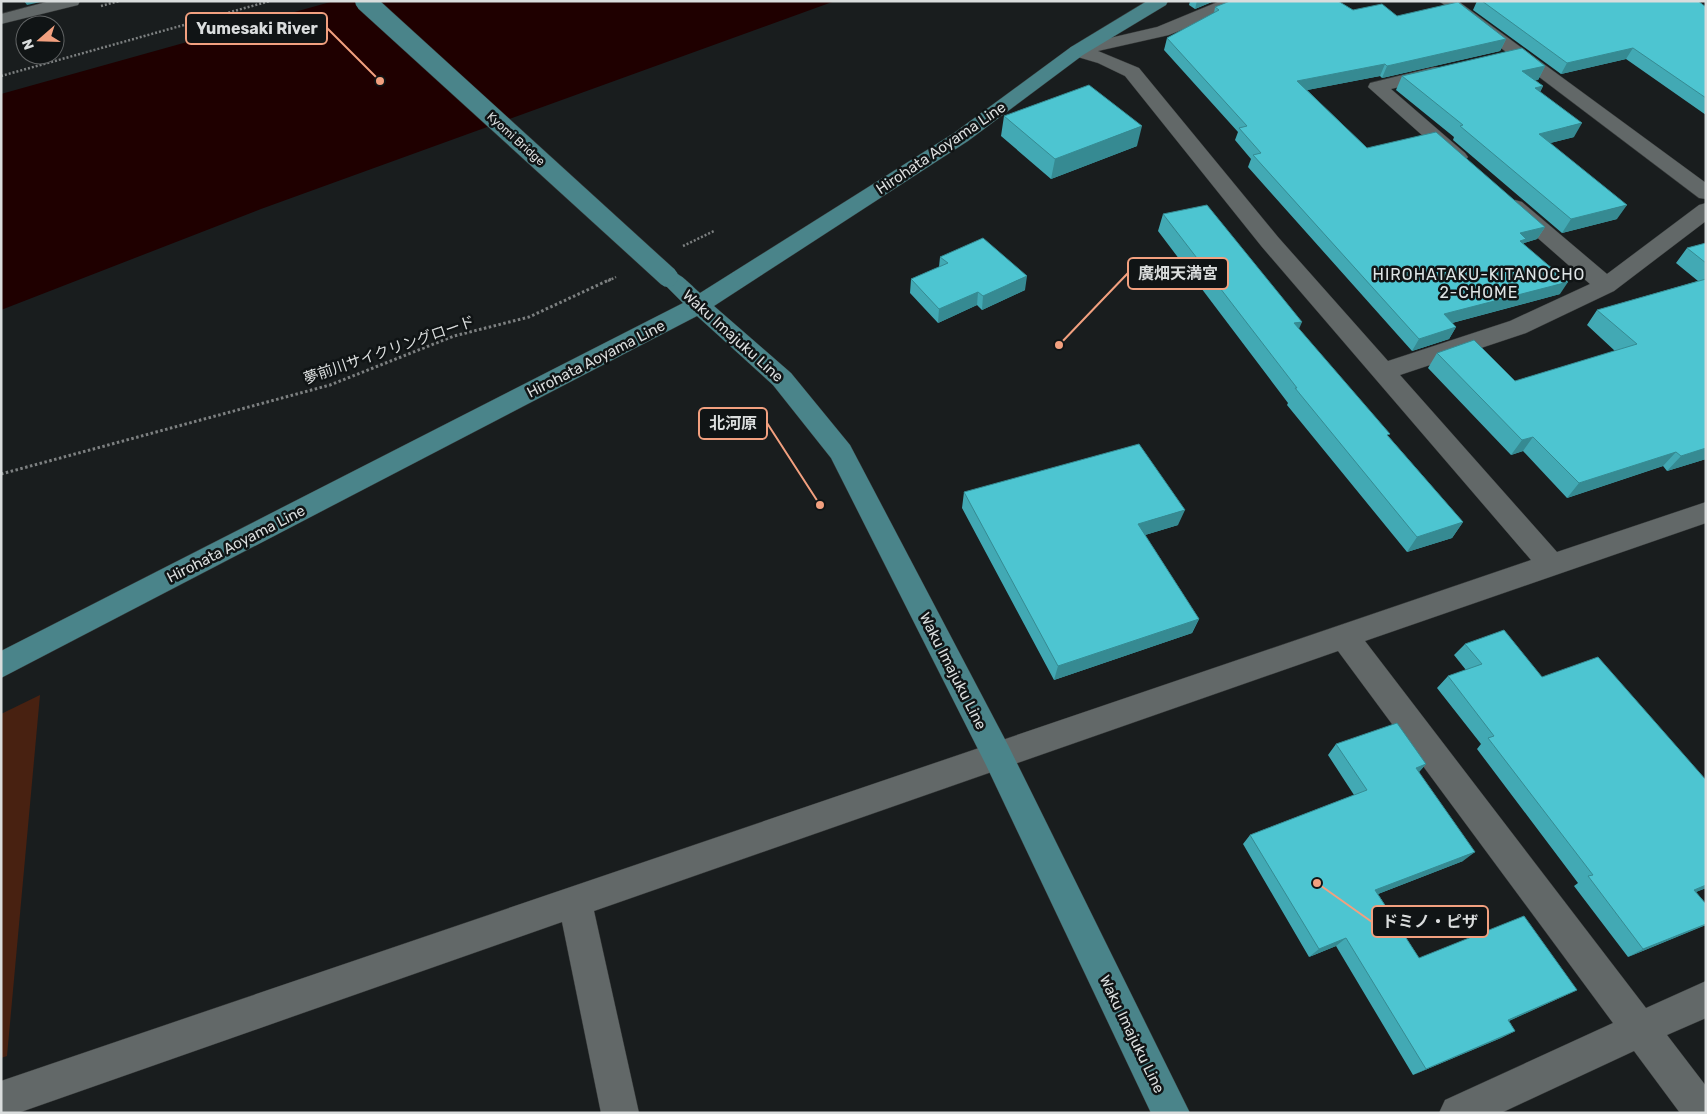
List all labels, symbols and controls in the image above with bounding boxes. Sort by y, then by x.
callout: Yumesaki River [186,13,327,44]
north arrow [15,15,65,65]
text: Yumesaki River [196,19,319,38]
text: N [19,37,38,52]
street label: Hirohata Aoyama Line [873,98,1009,198]
street label: Kyomi Bridge [484,109,548,169]
callout: 廣畑天満宮 [1128,258,1228,289]
text: 廣畑天満宮 [1138,264,1218,283]
district label: HIROHATAKU-KITANOCHO 2-CHOME [1373,265,1585,302]
street label: Waku Imajuku Line [679,286,787,386]
street label: 夢前川サイクリングロード [301,312,477,388]
street label: Hirohata Aoyama Line [524,316,668,402]
callout: 北河原 [699,408,767,439]
text: 北河原 [709,414,757,433]
street label: Hirohata Aoyama Line [164,501,308,587]
street label: Waku Imajuku Line [916,609,990,733]
callout: ドミノ・ピザ [1372,906,1488,937]
text: ドミノ・ピザ [1382,912,1478,931]
street label: Waku Imajuku Line [1096,972,1168,1096]

